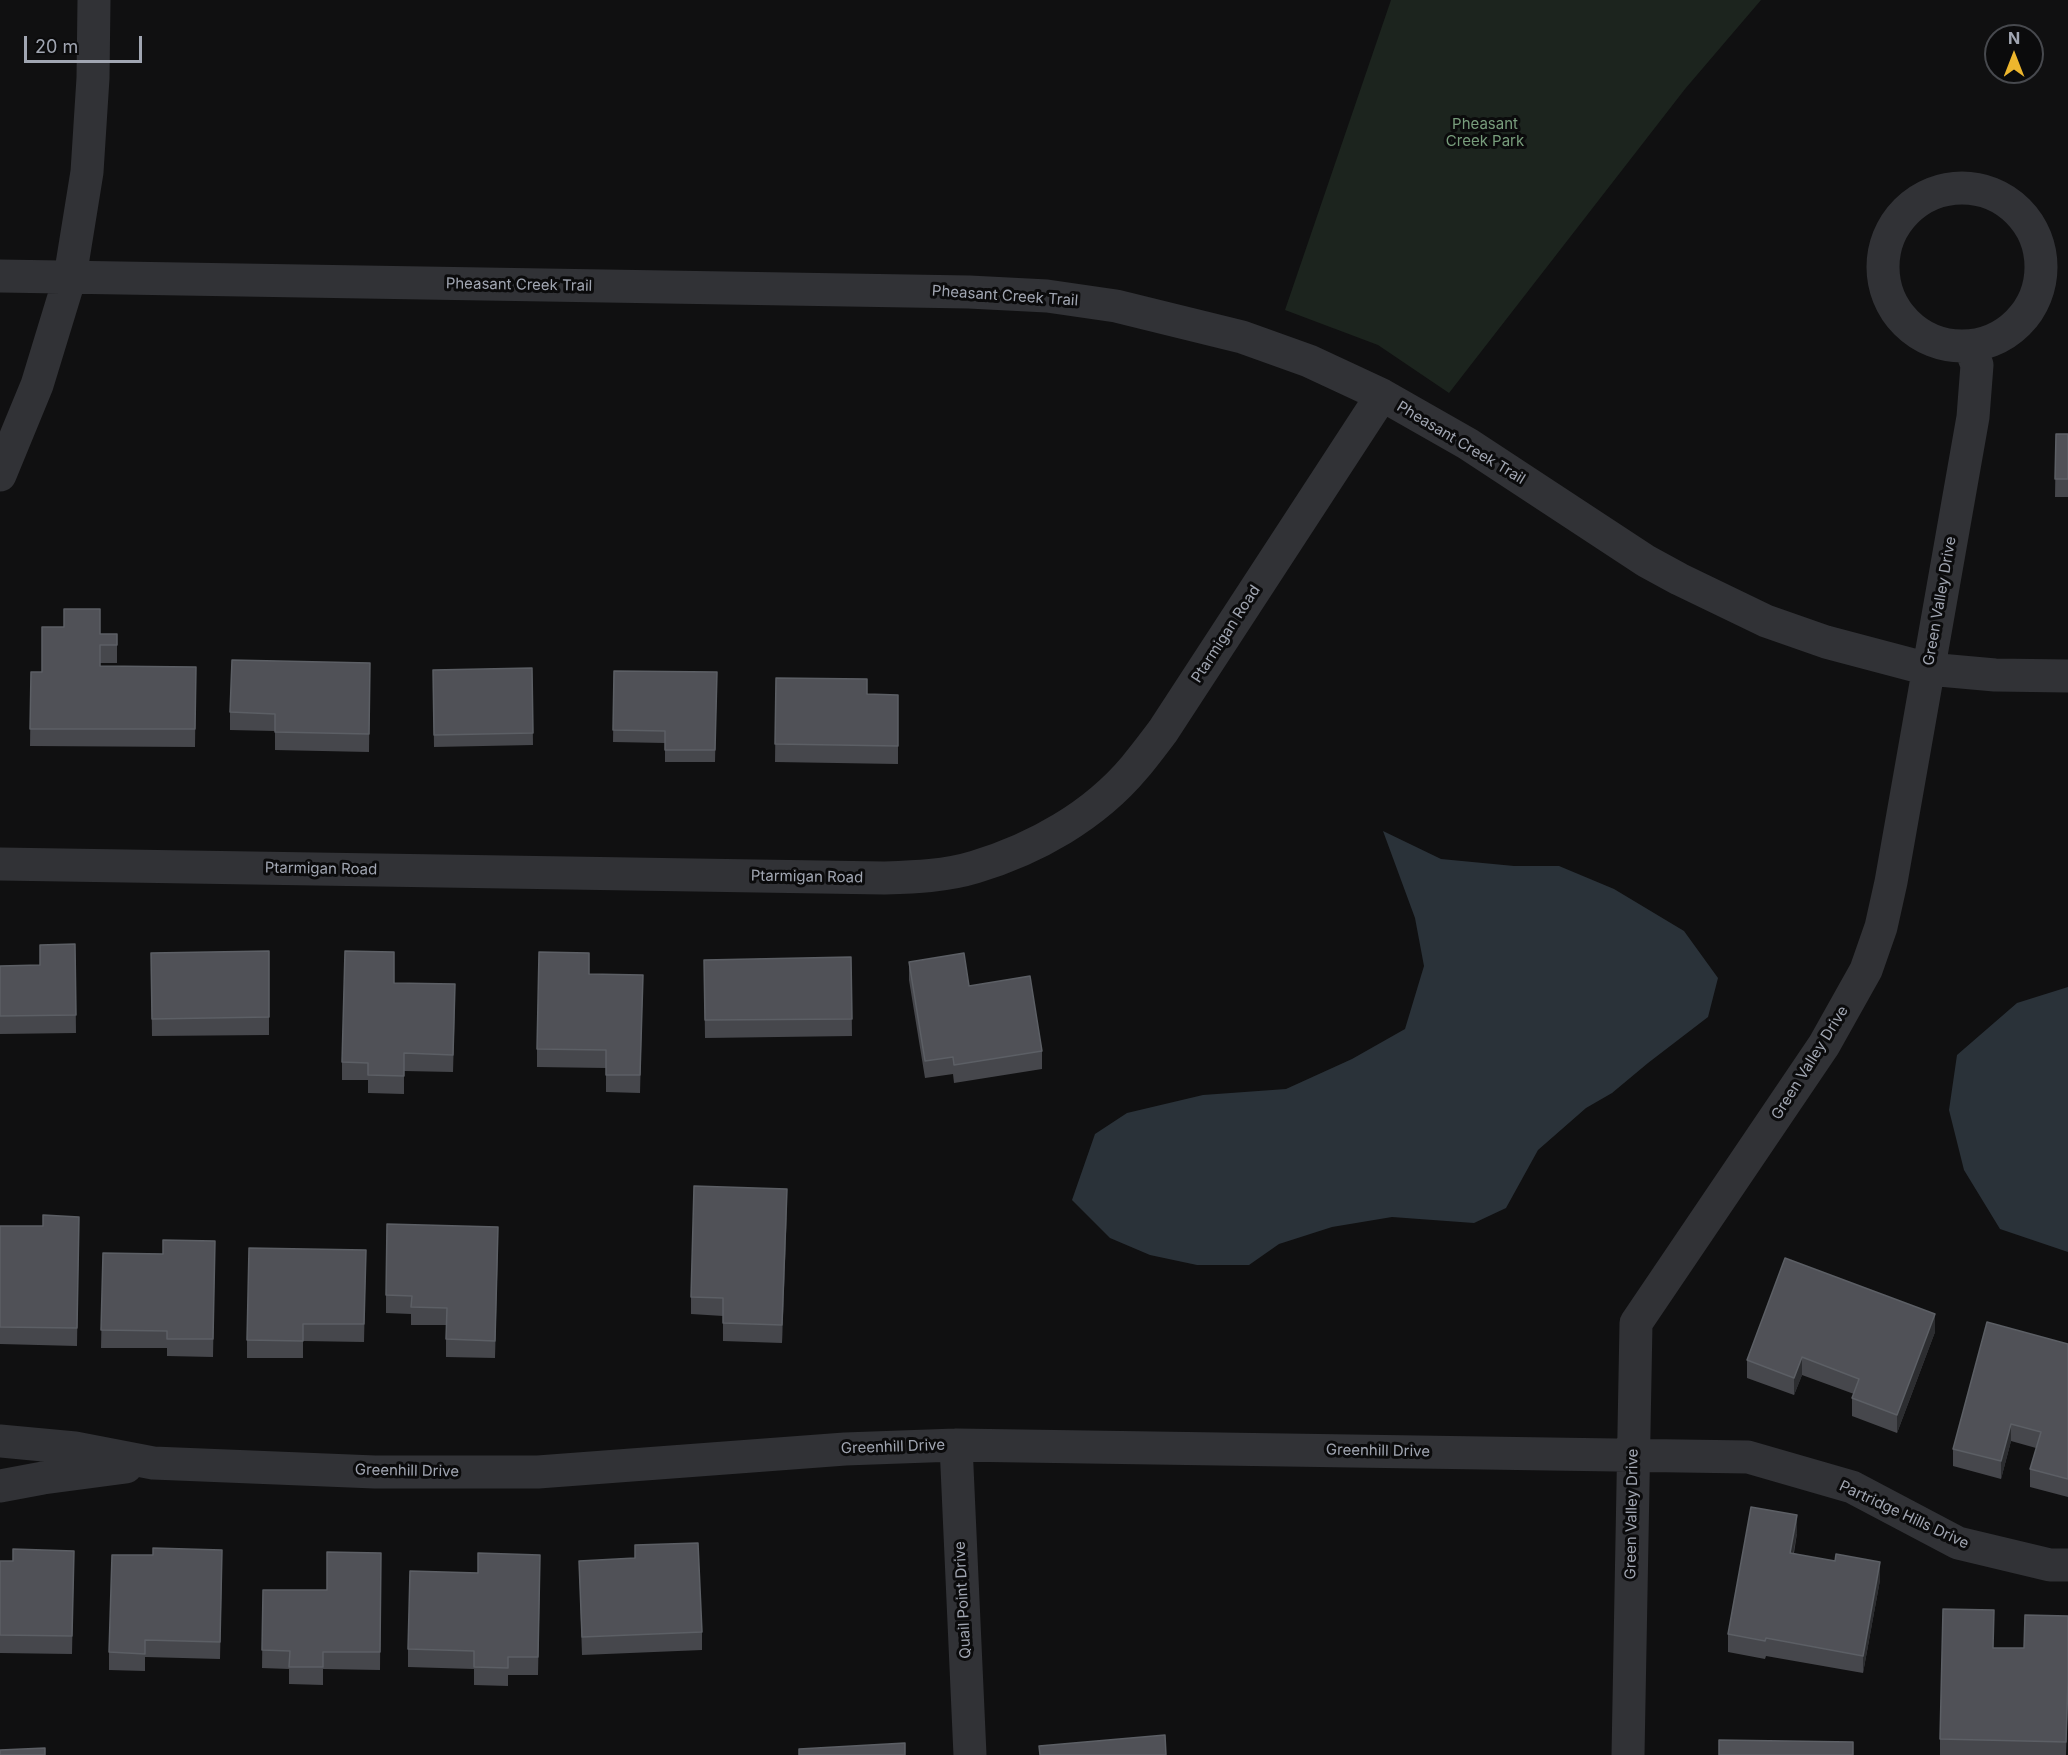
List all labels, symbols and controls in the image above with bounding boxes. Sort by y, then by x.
scale bar [27,24,146,62]
north arrow [1984,24,2044,84]
text: N [2008,28,2020,48]
text: 20 m [35,36,78,57]
park label: Pheasant Creek Park [1446,115,1524,150]
street label: Pheasant Creek Trail [446,275,592,295]
street label: Pheasant Creek Trail [931,282,1079,310]
street label: Pheasant Creek Trail [1394,398,1528,488]
street label: Green Valley Drive [1920,535,1960,667]
street label: Ptarmigan Road [1188,582,1264,686]
street label: Ptarmigan Road [265,859,377,879]
street label: Ptarmigan Road [751,867,863,887]
street label: Green Valley Drive [1768,1003,1852,1123]
street label: Greenhill Drive [841,1436,945,1458]
street label: Greenhill Drive [1326,1441,1430,1461]
street label: Green Valley Drive [1622,1448,1642,1580]
street label: Greenhill Drive [355,1461,459,1481]
street label: Partridge Hills Drive [1836,1477,1972,1553]
street label: Quail Point Drive [951,1541,975,1659]

